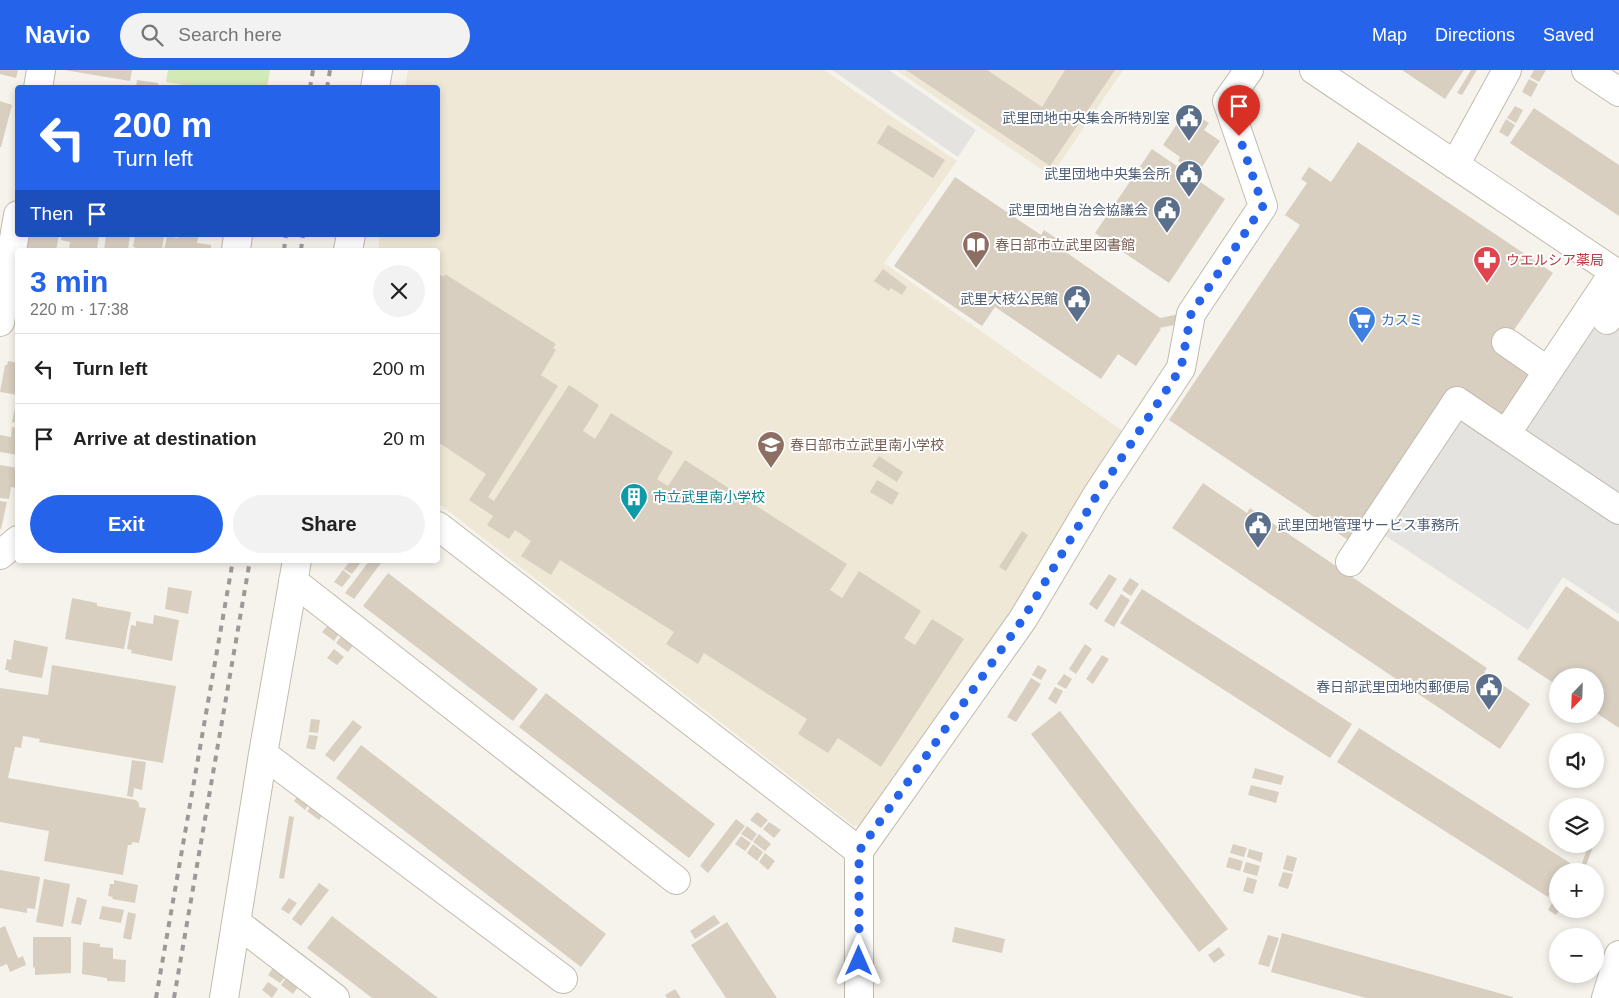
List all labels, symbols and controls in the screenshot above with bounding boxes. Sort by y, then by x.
search box [120,13,470,58]
text: Navio [25,21,90,48]
icon: search [138,21,166,49]
text: Search here [178,24,282,45]
text: Map [1372,25,1407,45]
text: Directions [1435,25,1515,45]
text: Saved [1543,25,1594,45]
pin [1218,85,1260,136]
icon: arrive [1225,92,1253,120]
public building icon: 武里団地中央集会所特別室 [1174,103,1204,142]
icon: left [30,105,95,170]
text: 200 m [113,105,212,144]
place label: 武里団地中央集会所特別室 [1002,110,1170,126]
text: Turn left [113,146,193,171]
public building icon: 武里団地中央集会所 [1174,159,1204,198]
place label: 武里団地中央集会所 [1044,166,1170,182]
public building icon: 武里団地自治会協議会 [1152,195,1182,234]
icon: arrive [83,200,111,228]
place label: 武里団地自治会協議会 [1008,202,1148,218]
text: Then [30,203,73,224]
library icon: 春日部市立武里図書館 [961,230,991,269]
place label: 春日部市立武里図書館 [995,237,1135,253]
pharmacy icon: ウエルシア薬局 [1472,245,1502,284]
place label: ウエルシア薬局 [1506,252,1604,268]
text: 3 min [30,265,108,298]
button: close [373,265,425,317]
public building icon: 武里大枝公民館 [1062,284,1092,323]
place label: 武里大枝公民館 [960,291,1058,307]
text: 220 m · 17:38 [30,301,129,318]
supermarket icon: カスミ [1347,305,1377,344]
place label: カスミ [1381,312,1423,328]
icon: left [30,355,58,383]
text: Turn left [73,358,148,379]
text: 200 m [372,358,425,379]
icon: arrive [30,425,58,453]
text: Arrive at destination [73,428,257,449]
text: 20 m [383,428,425,449]
school or university icon: 春日部市立武里南小学校 [756,430,786,469]
place label: 春日部市立武里南小学校 [790,437,944,453]
building icon: 市立武里南小学校 [619,482,649,521]
place label: 市立武里南小学校 [653,489,765,505]
button: Exit [30,495,223,553]
button: Share [233,495,425,553]
public building icon: 武里団地管理サービス事務所 [1243,510,1273,549]
place label: 武里団地管理サービス事務所 [1277,517,1459,533]
north arrow [1549,668,1604,722]
map controls [1549,668,1604,983]
public building icon: 春日部武里団地内郵便局 [1474,672,1504,711]
place label: 春日部武里団地内郵便局 [1316,679,1470,695]
button: sound [1549,733,1604,788]
button: layers [1549,798,1604,853]
button: + [1549,863,1604,918]
button: − [1549,928,1604,983]
position arrow [832,934,884,986]

